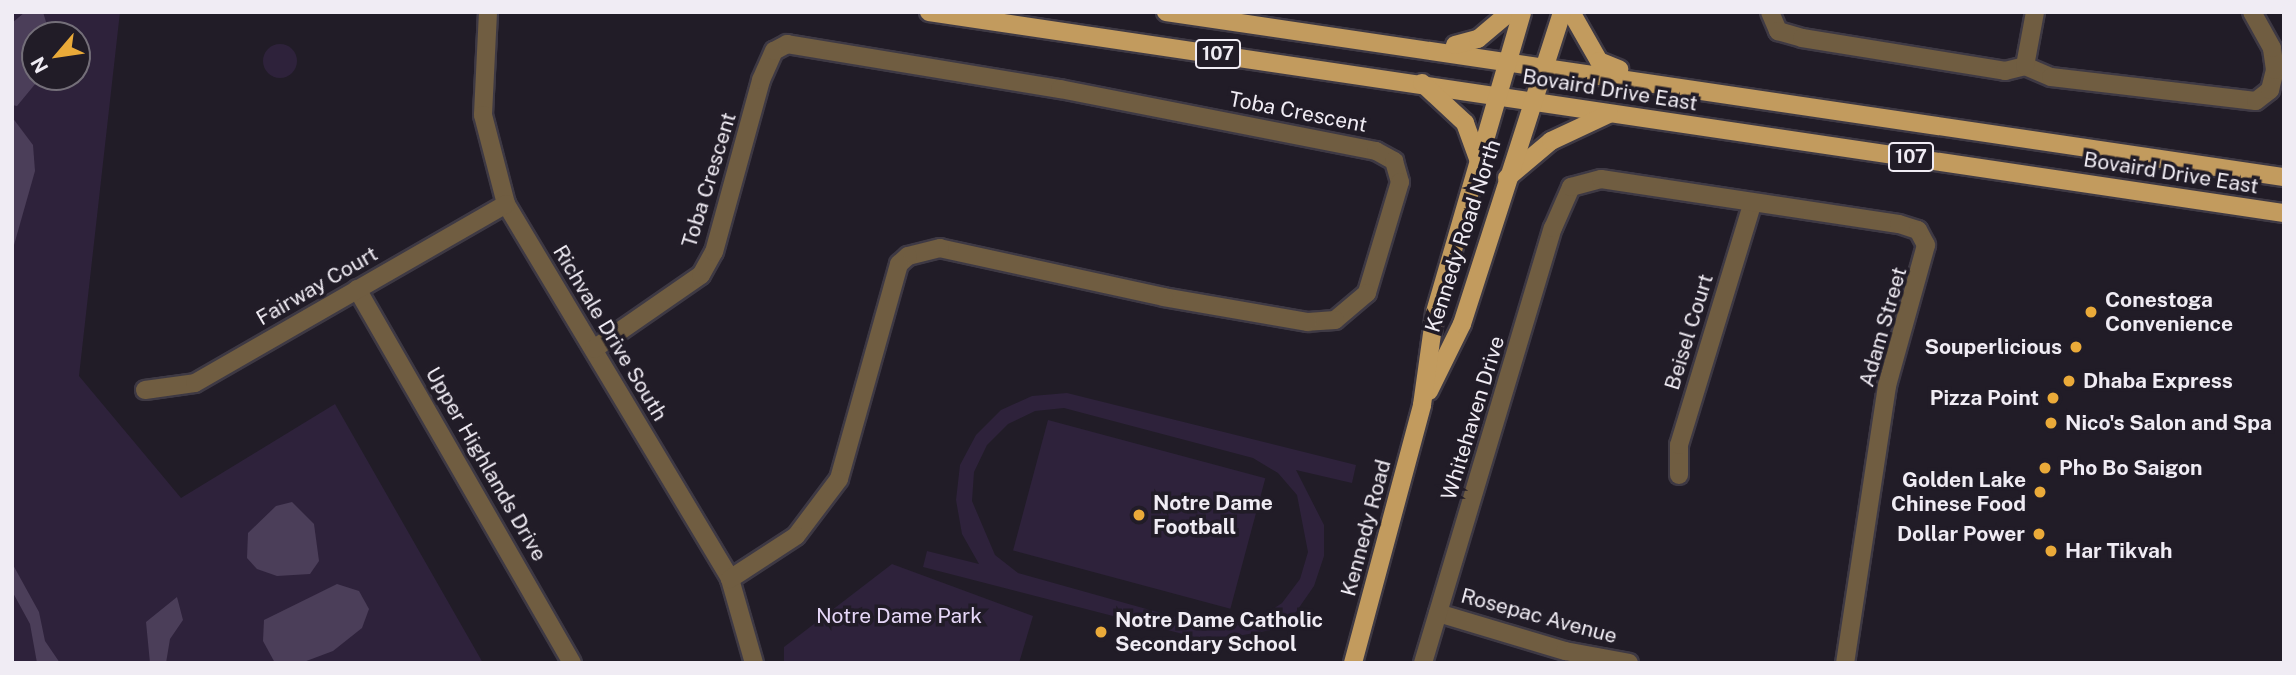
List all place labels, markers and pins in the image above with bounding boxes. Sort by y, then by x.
place label: Conestoga Convenience [2105,287,2233,337]
marker: Conestoga Convenience [2083,304,2099,320]
place label: Souperlicious [1924,334,2062,360]
marker: Souperlicious [2068,339,2084,355]
place label: Dhaba Express [2083,368,2233,394]
marker: Dhaba Express [2061,373,2077,389]
place label: Pizza Point [1930,385,2039,411]
marker: Pizza Point [2045,390,2061,406]
place label: Nico's Salon and Spa [2065,410,2272,436]
marker: Nico's Salon and Spa [2043,415,2059,431]
place label: Pho Bo Saigon [2059,455,2203,481]
marker: Pho Bo Saigon [2037,460,2053,476]
place label: Golden Lake Chinese Food [1891,467,2026,517]
marker: Golden Lake Chinese Food [2032,484,2048,500]
place label: Notre Dame Football [1153,490,1273,540]
marker: Notre Dame Football [1131,507,1147,523]
place label: Dollar Power [1897,521,2025,547]
marker: Dollar Power [2031,526,2047,542]
place label: Har Tikvah [2065,538,2172,564]
marker: Har Tikvah [2043,543,2059,559]
place label: Notre Dame Catholic Secondary School [1115,607,1323,657]
marker: Notre Dame Catholic Secondary School [1093,624,1109,640]

